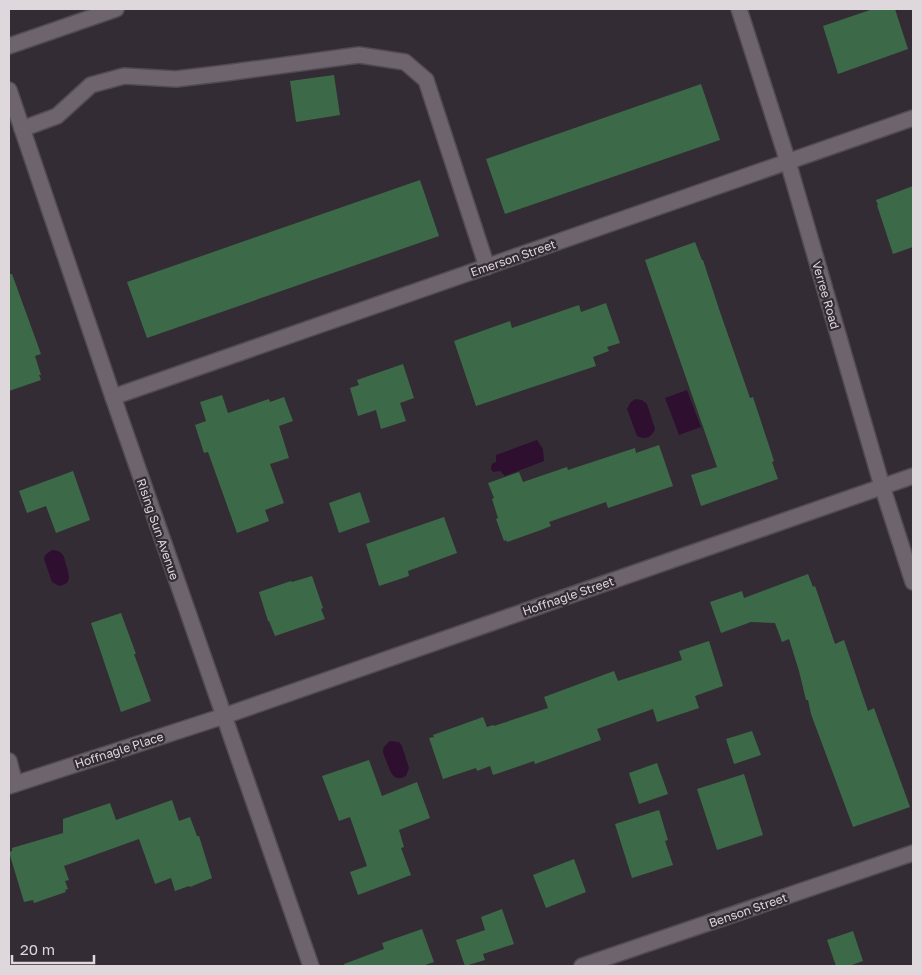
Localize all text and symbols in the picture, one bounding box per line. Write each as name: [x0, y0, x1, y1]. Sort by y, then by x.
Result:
street label: Emerson Street: [468, 236, 558, 280]
street label: Verree Road: [809, 259, 843, 331]
street label: Rising Sun Avenue: [134, 476, 182, 582]
street label: Hoffnagle Street: [520, 573, 616, 619]
street label: Hoffnagle Place: [73, 729, 165, 771]
street label: Benson Street: [707, 890, 789, 930]
scale bar: [12, 932, 95, 964]
text: 20 m: [20, 940, 55, 958]

